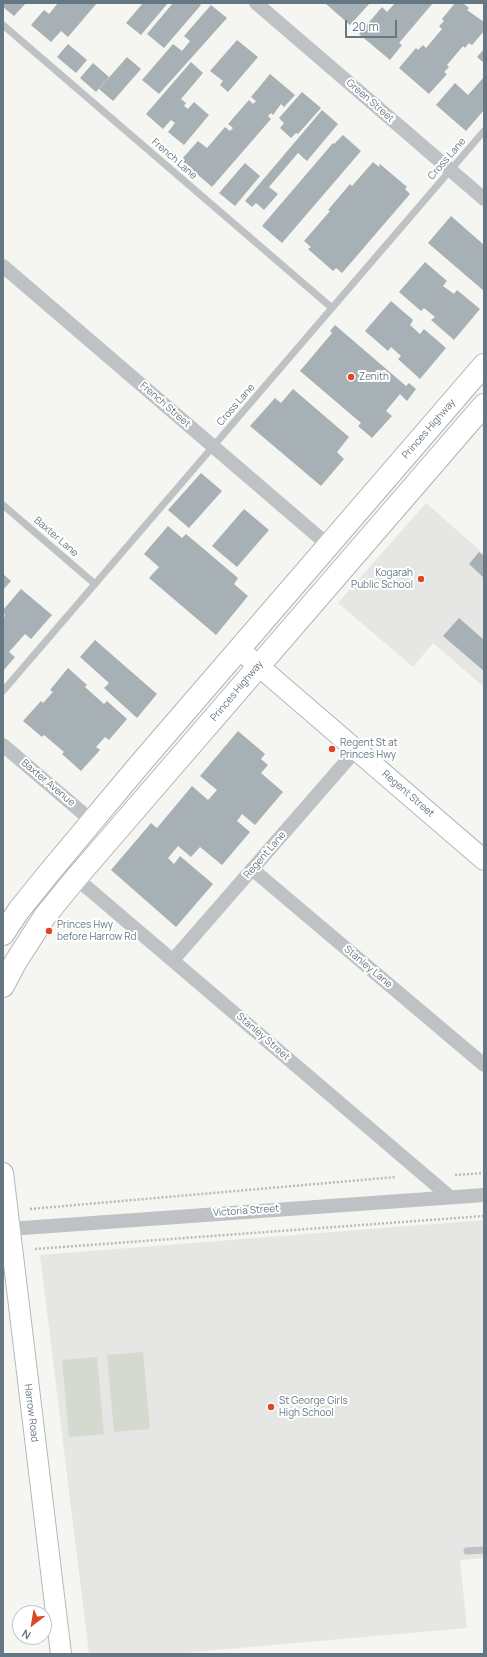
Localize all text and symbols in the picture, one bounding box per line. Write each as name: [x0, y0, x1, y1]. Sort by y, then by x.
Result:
scale bar: [347, 12, 399, 38]
text: 20 m: [352, 18, 379, 35]
street label: Green Street: [344, 77, 396, 125]
street label: French Lane: [149, 136, 199, 182]
street label: Cross Lane: [426, 136, 468, 182]
place label: Zenith: [359, 371, 389, 383]
marker: Zenith: [346, 372, 356, 382]
street label: French Street: [137, 380, 193, 430]
street label: Cross Lane: [215, 382, 257, 428]
street label: Princes Highway: [400, 397, 458, 461]
street label: Baxter Lane: [31, 515, 81, 559]
place label: Kogarah Public School: [351, 567, 413, 590]
marker: Kogarah Public School: [416, 574, 426, 584]
street label: Princes Highway: [208, 658, 266, 724]
place label: Regent St at Princes Hwy: [340, 737, 397, 760]
marker: Regent St at Princes Hwy: [327, 744, 337, 754]
street label: Baxter Avenue: [19, 757, 77, 809]
street label: Regent Street: [380, 768, 436, 820]
street label: Regent Lane: [241, 829, 289, 881]
place label: Princes Hwy before Harrow Rd: [57, 919, 137, 942]
marker: Princes Hwy before Harrow Rd: [44, 926, 54, 936]
street label: Stanley Lane: [341, 943, 395, 991]
street label: Stanley Street: [234, 1011, 292, 1063]
street label: Victoria Street: [213, 1203, 279, 1219]
street label: Harrow Road: [21, 1383, 41, 1443]
place label: St George Girls High School: [279, 1395, 348, 1418]
marker: St George Girls High School: [266, 1402, 276, 1412]
north arrow: [12, 1605, 52, 1645]
text: N: [19, 1626, 33, 1643]

